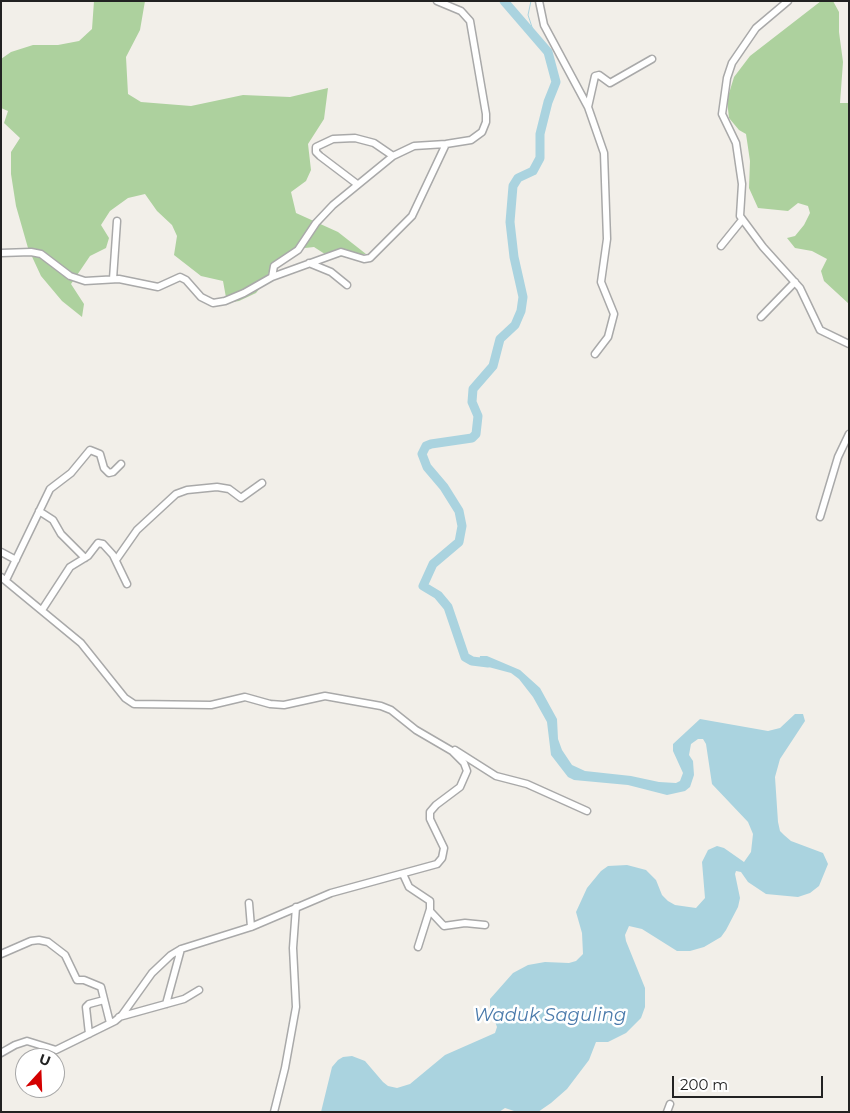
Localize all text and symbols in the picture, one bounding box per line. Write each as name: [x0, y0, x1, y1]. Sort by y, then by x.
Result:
water label: Waduk Saguling: [474, 1005, 626, 1027]
north arrow: [15, 1048, 65, 1098]
text: U: [37, 1049, 53, 1070]
scale bar: [675, 1066, 826, 1098]
text: 200 m: [680, 1075, 728, 1094]

